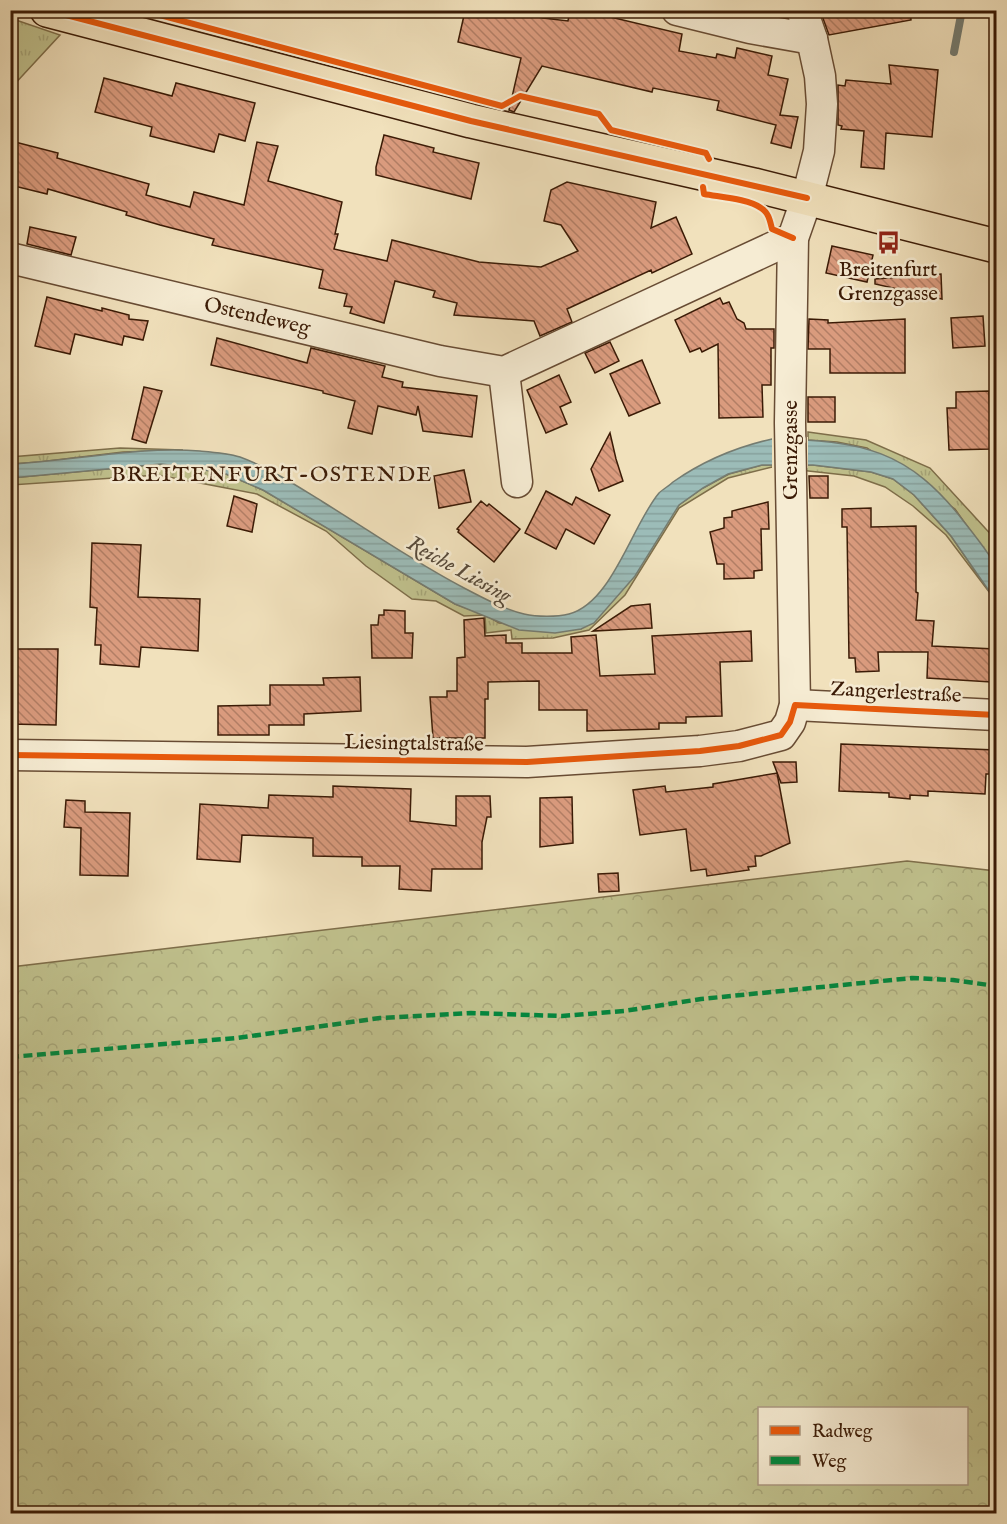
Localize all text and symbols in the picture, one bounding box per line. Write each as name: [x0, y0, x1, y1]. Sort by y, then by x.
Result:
bus stop icon: Breitenfurt Grenzgasse: [875, 229, 901, 255]
place label: Breitenfurt Grenzgasse: [838, 257, 938, 308]
street label: Ostendeweg: [201, 292, 313, 342]
street label: Grenzgasse: [778, 400, 805, 500]
district label: BREITENFURT-OSTENDE: [111, 461, 433, 489]
water label: Reiche Liesing: [402, 530, 518, 611]
street label: Zangerlestraße: [830, 676, 962, 710]
street label: Liesingtalstraße: [344, 729, 484, 759]
legend: [758, 1407, 968, 1485]
text: Radweg: [812, 1421, 873, 1444]
text: Weg: [812, 1451, 847, 1474]

